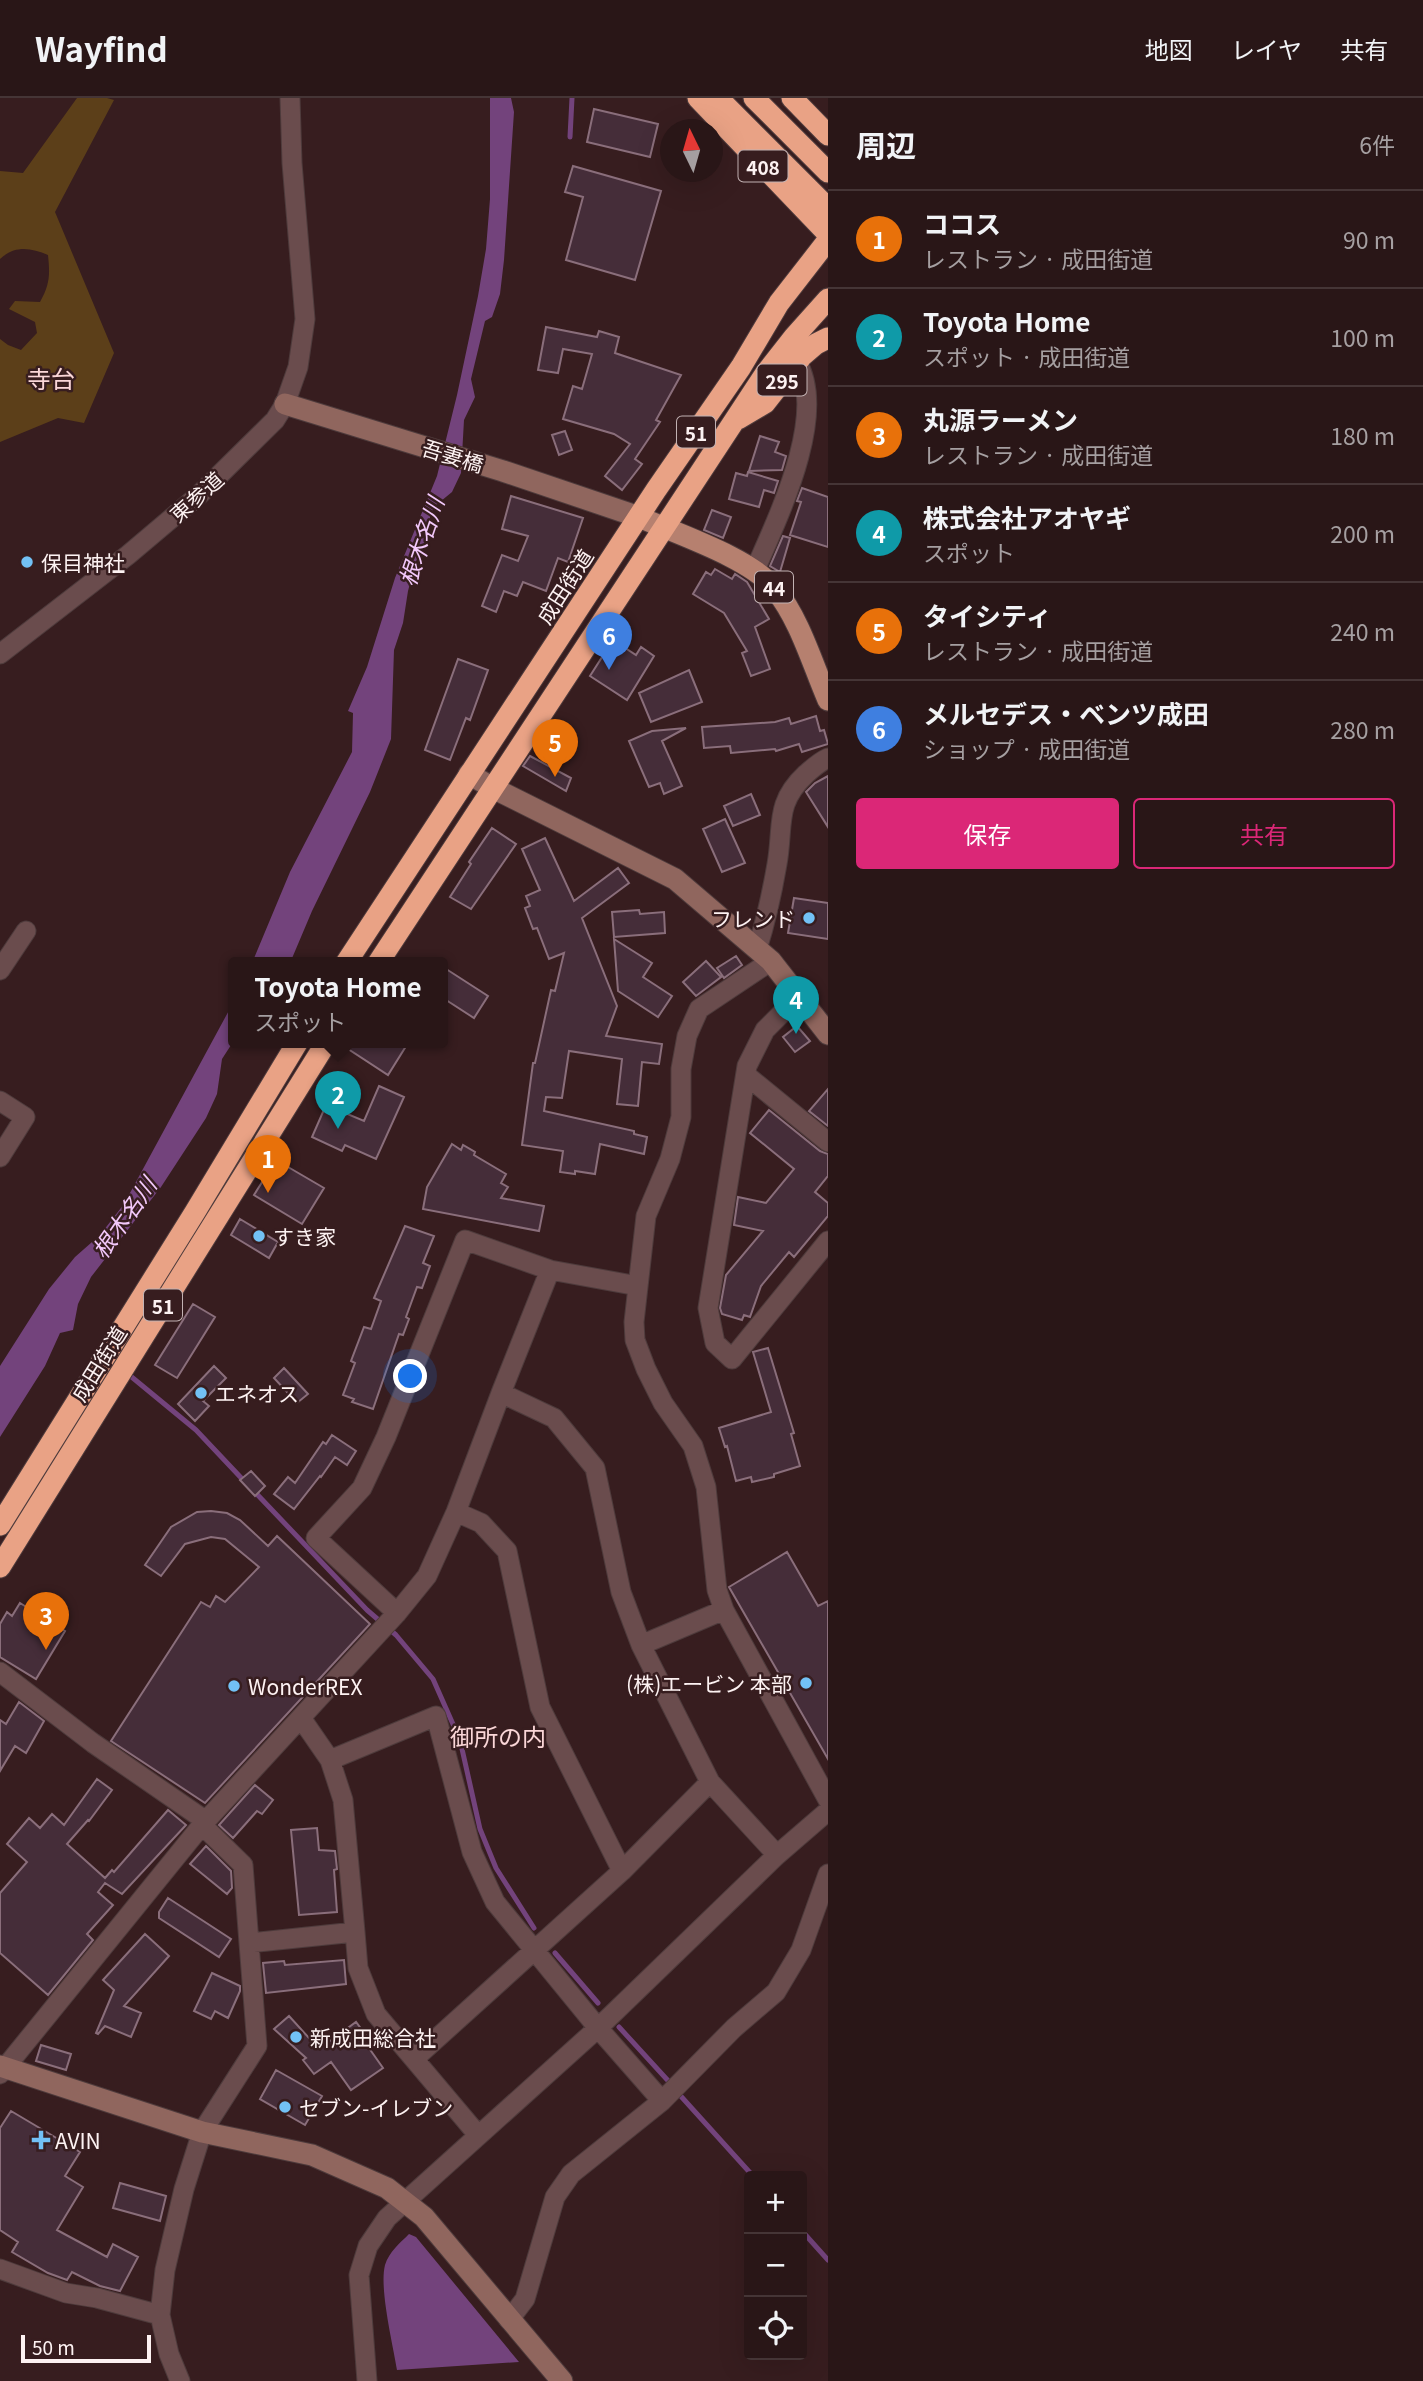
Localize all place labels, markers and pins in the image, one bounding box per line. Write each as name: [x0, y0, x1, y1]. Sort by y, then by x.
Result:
place label: 保目神社: [41, 547, 125, 577]
marker: 保目神社: [19, 554, 35, 570]
pin: 6: [586, 612, 632, 670]
pin: 5: [532, 719, 578, 777]
place label: フレンド: [711, 903, 795, 933]
marker: フレンド: [801, 910, 817, 926]
pin: 4: [773, 976, 819, 1034]
pin: 2: [315, 1071, 361, 1129]
pin: 1: [245, 1135, 291, 1193]
place label: すき家: [273, 1221, 336, 1251]
marker: すき家: [251, 1228, 267, 1244]
place label: エネオス: [215, 1378, 299, 1408]
marker: エネオス: [193, 1385, 209, 1401]
pin: 3: [23, 1592, 69, 1650]
place label: (株)エービン 本部: [626, 1668, 792, 1698]
place label: WonderREX: [248, 1671, 363, 1701]
marker: (株)エービン 本部: [798, 1675, 814, 1691]
marker: WonderREX: [226, 1678, 242, 1694]
place label: 新成田総合社: [310, 2022, 436, 2052]
marker: 新成田総合社: [288, 2029, 304, 2045]
place label: セブン-イレブン: [299, 2092, 453, 2122]
marker: セブン-イレブン: [277, 2099, 293, 2115]
place label: AVIN: [55, 2125, 101, 2155]
marker: AVIN: [33, 2132, 49, 2148]

